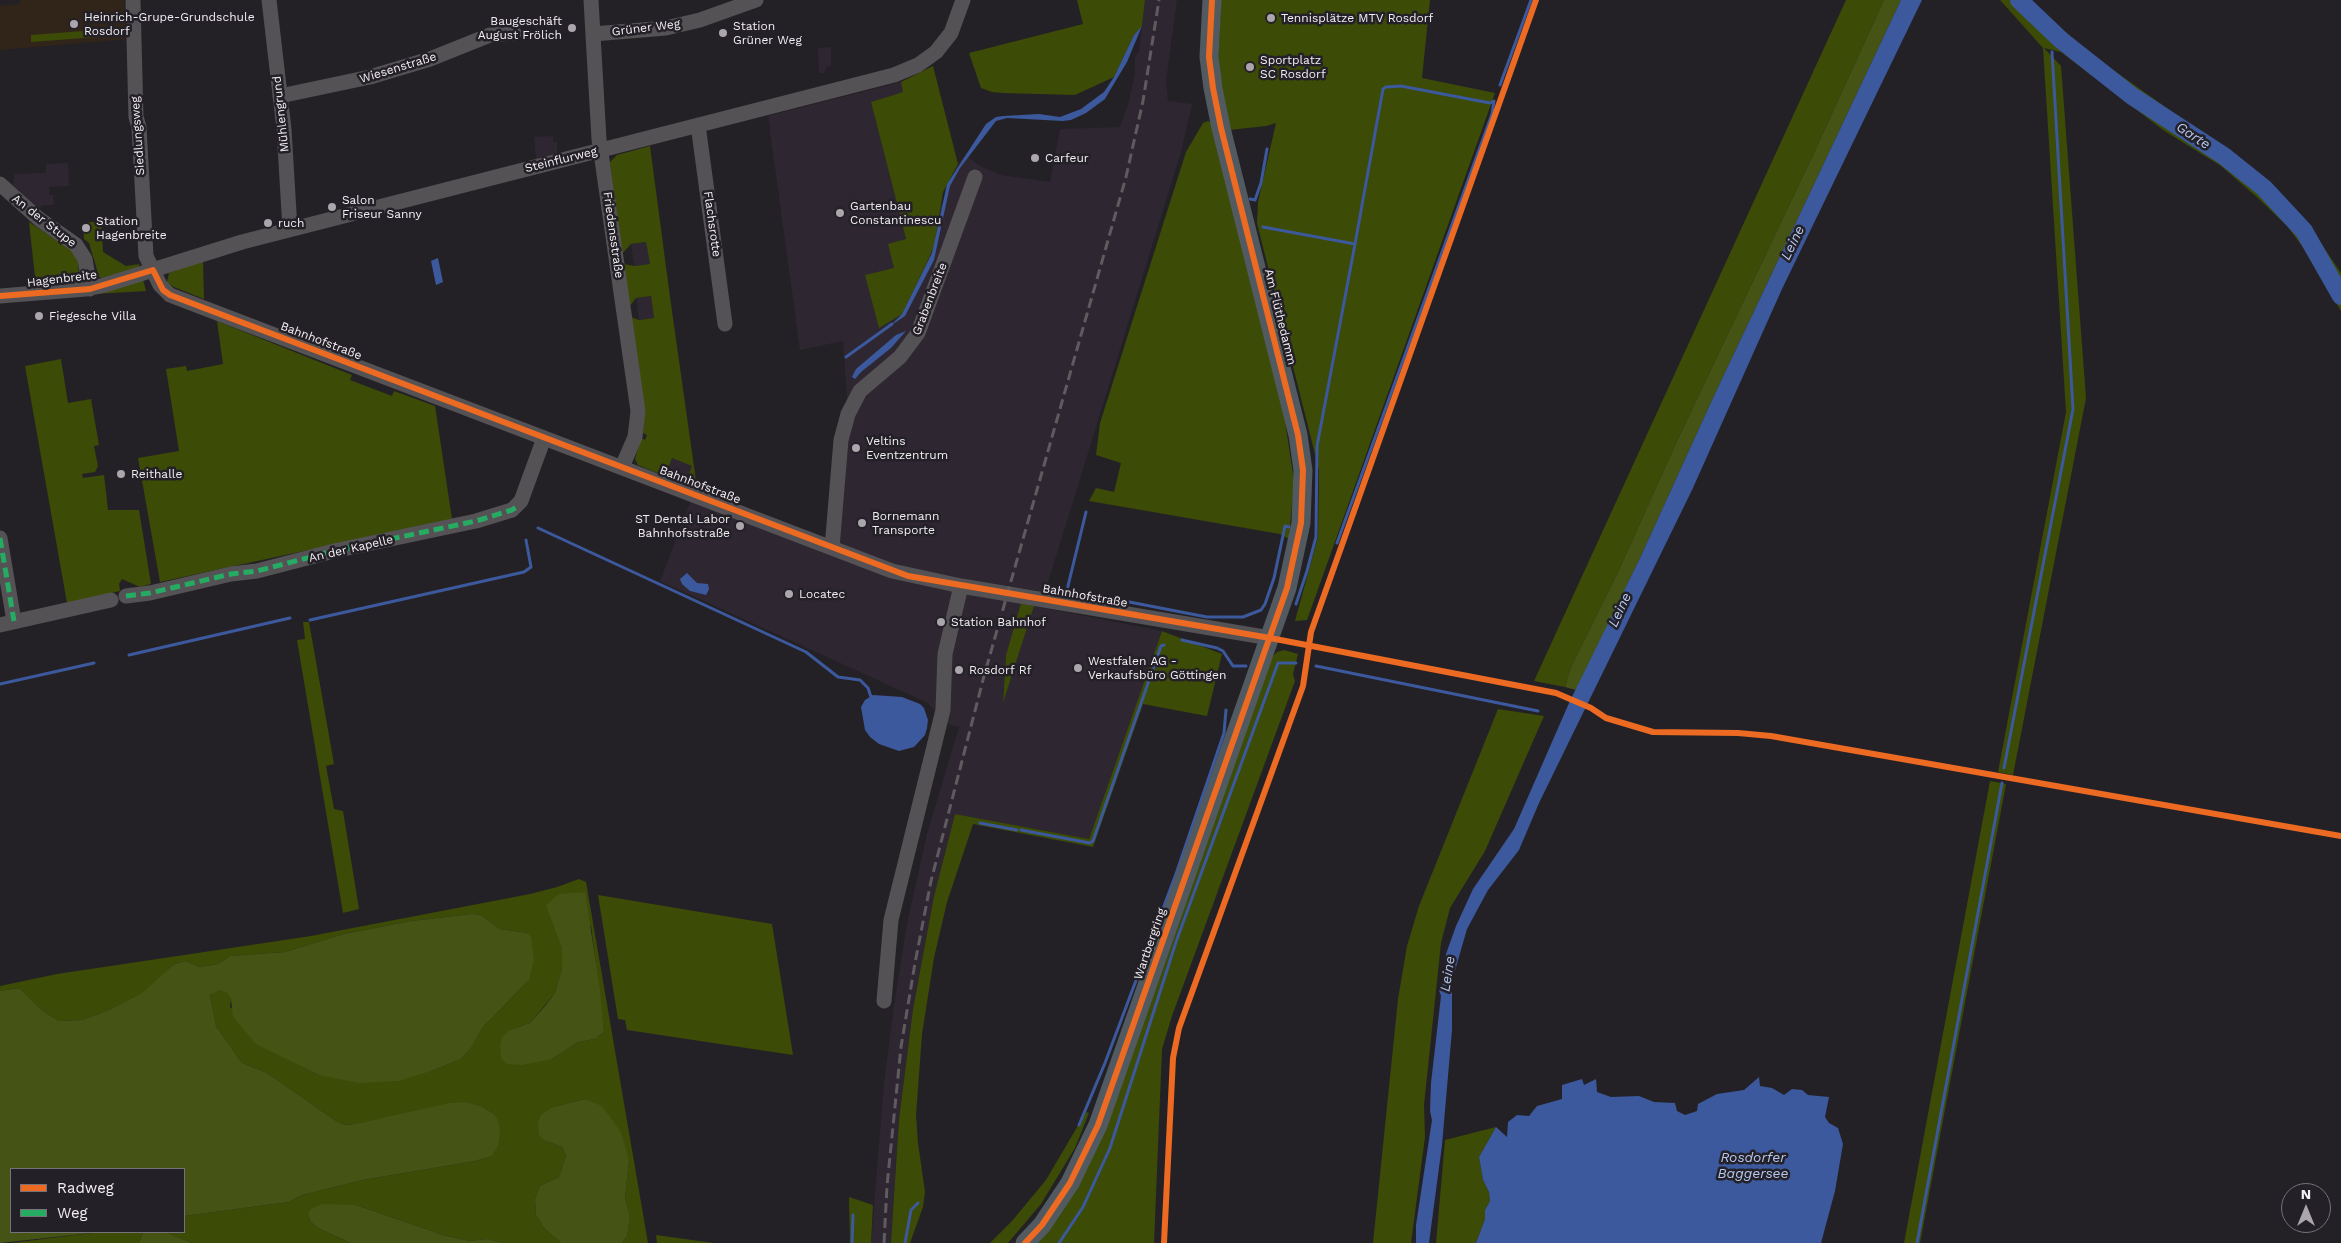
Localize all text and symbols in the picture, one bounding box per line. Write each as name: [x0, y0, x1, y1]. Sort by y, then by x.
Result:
place label: Heinrich-Grupe-Grundschule Rosdorf: [84, 10, 255, 38]
place label: Tennisplätze MTV Rosdorf: [1281, 11, 1433, 25]
marker: Tennisplätze MTV Rosdorf: [1265, 12, 1277, 24]
place label: Baugeschäft August Frölich: [478, 14, 562, 42]
street label: Grüner Weg: [611, 17, 681, 39]
marker: Heinrich-Grupe-Grundschule Rosdorf: [68, 18, 80, 30]
place label: Station Grüner Weg: [733, 19, 802, 47]
marker: Baugeschäft August Frölich: [566, 22, 578, 34]
marker: Station Grüner Weg: [717, 27, 729, 39]
street label: Wiesenstraße: [358, 49, 438, 87]
place label: Sportplatz SC Rosdorf: [1260, 53, 1326, 81]
marker: Sportplatz SC Rosdorf: [1244, 61, 1256, 73]
street label: Mühlengrund: [270, 75, 292, 153]
street label: Siedlungsweg: [128, 96, 148, 176]
water label: Garte: [2173, 119, 2213, 153]
street label: Steinflurweg: [523, 144, 599, 176]
place label: Carfeur: [1045, 151, 1089, 165]
marker: Carfeur: [1029, 152, 1041, 164]
street label: Flachsrotte: [700, 190, 724, 258]
street label: An der Stupe: [9, 191, 79, 251]
street label: Friedensstraße: [600, 191, 626, 279]
place label: Salon Friseur Sanny: [342, 193, 422, 221]
place label: Gartenbau Constantinescu: [850, 199, 941, 227]
marker: Salon Friseur Sanny: [326, 201, 338, 213]
marker: Gartenbau Constantinescu: [834, 207, 846, 219]
place label: Station Hagenbreite: [96, 214, 167, 242]
place label: ruch: [278, 216, 304, 230]
marker: ruch: [262, 217, 274, 229]
marker: Station Hagenbreite: [80, 222, 92, 234]
water label: Leine: [1778, 223, 1808, 263]
street label: Grabenbreite: [910, 261, 950, 337]
street label: Hagenbreite: [26, 268, 98, 290]
street label: Am Flüthedamm: [1261, 268, 1299, 366]
place label: Fiegesche Villa: [49, 309, 136, 323]
marker: Fiegesche Villa: [33, 310, 45, 322]
street label: Bahnhofstraße: [278, 319, 364, 363]
place label: Veltins Eventzentrum: [866, 434, 948, 462]
marker: Veltins Eventzentrum: [850, 442, 862, 454]
street label: Bahnhofstraße: [657, 463, 743, 507]
place label: Reithalle: [131, 467, 182, 481]
marker: Reithalle: [115, 468, 127, 480]
place label: Bornemann Transporte: [872, 509, 939, 537]
place label: ST Dental Labor Bahnhofsstraße: [635, 512, 730, 540]
marker: Bornemann Transporte: [856, 517, 868, 529]
marker: ST Dental Labor Bahnhofsstraße: [734, 520, 746, 532]
street label: An der Kapelle: [307, 532, 395, 566]
street label: Bahnhofstraße: [1041, 581, 1129, 611]
place label: Locatec: [799, 587, 845, 601]
marker: Locatec: [783, 588, 795, 600]
water label: Leine: [1605, 590, 1635, 630]
place label: Station Bahnhof: [951, 615, 1046, 629]
marker: Station Bahnhof: [935, 616, 947, 628]
place label: Westfalen AG - Verkaufsbüro Göttingen: [1088, 654, 1226, 682]
marker: Westfalen AG - Verkaufsbüro Göttingen: [1072, 662, 1084, 674]
place label: Rosdorf Rf: [969, 663, 1031, 677]
marker: Rosdorf Rf: [953, 664, 965, 676]
street label: Wartbergring: [1131, 906, 1169, 982]
water label: Leine: [1437, 955, 1459, 993]
water label: Rosdorfer Baggersee: [1718, 1150, 1788, 1182]
legend: [10, 1168, 185, 1233]
text: Radweg: [57, 1179, 114, 1197]
north arrow: [2281, 1183, 2331, 1233]
text: N: [2301, 1186, 2311, 1202]
text: Weg: [57, 1204, 88, 1222]

